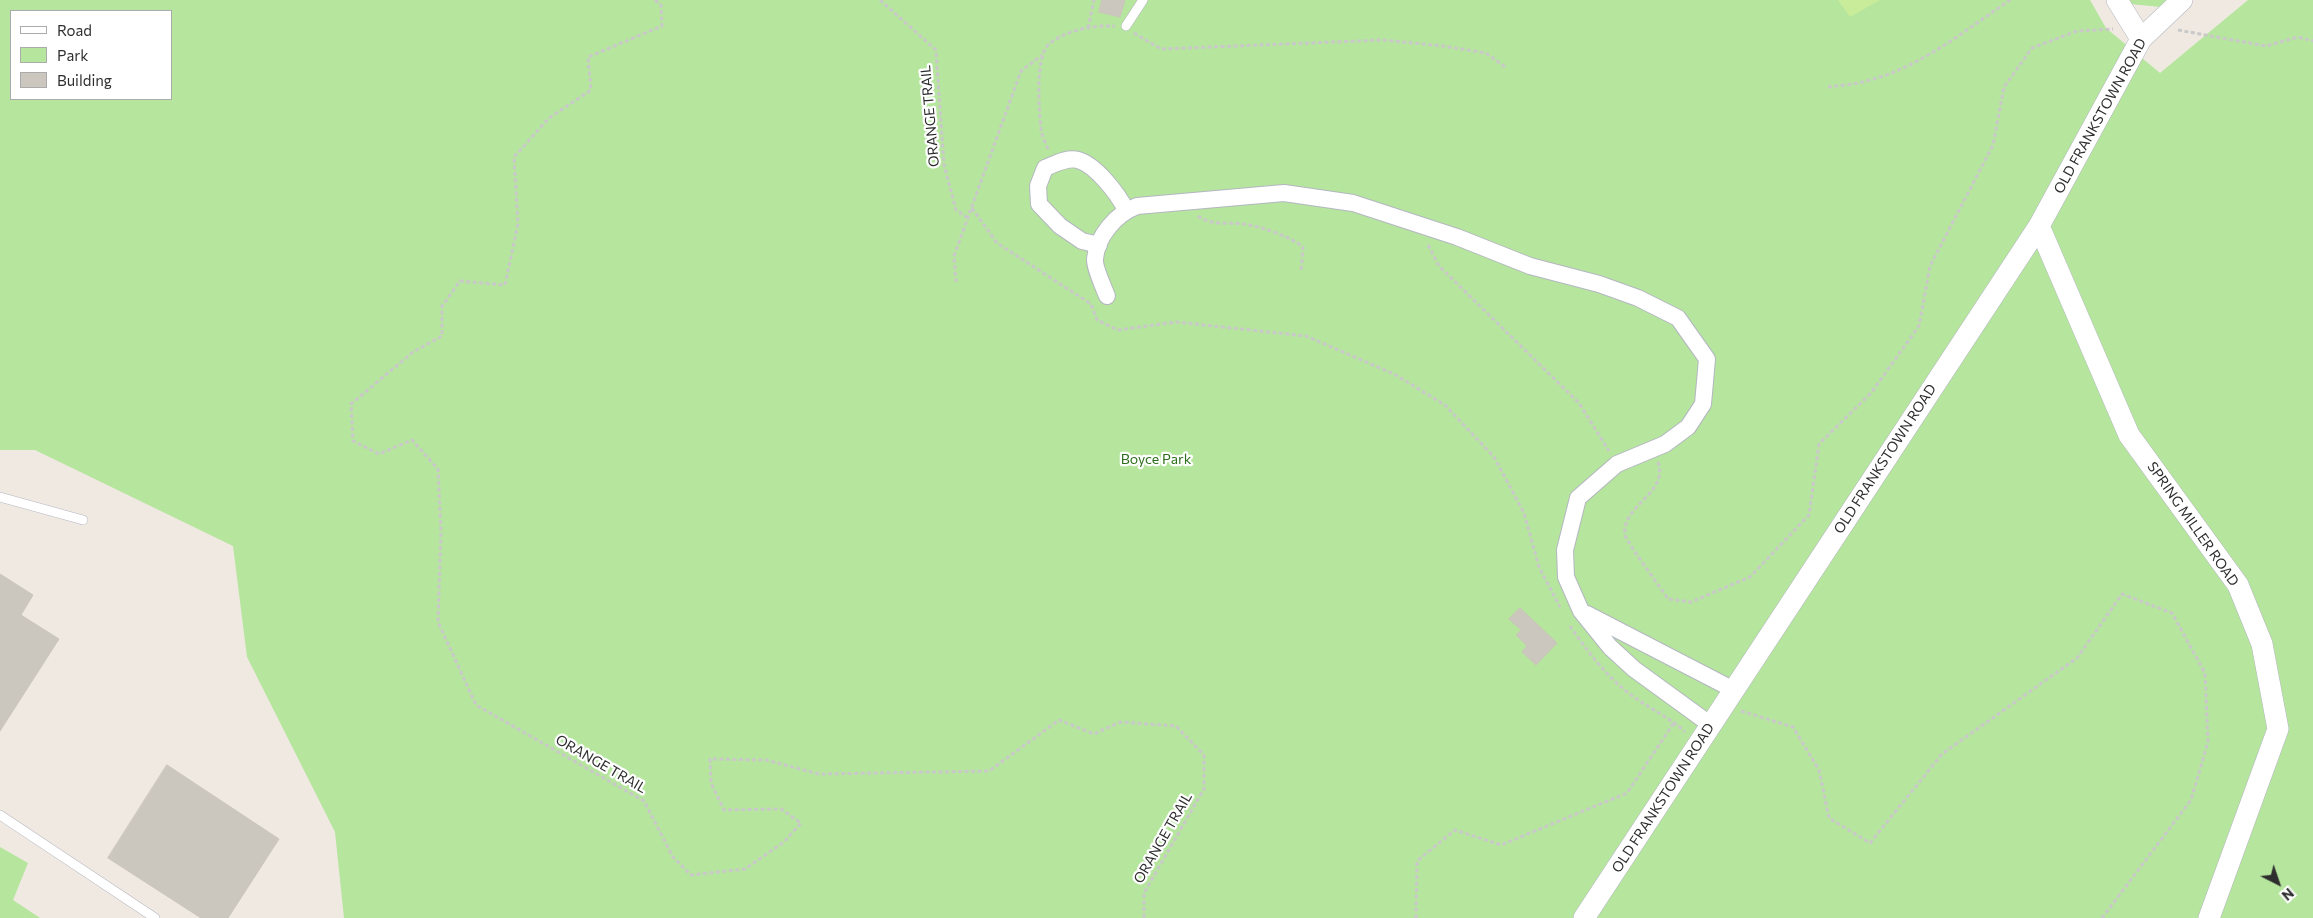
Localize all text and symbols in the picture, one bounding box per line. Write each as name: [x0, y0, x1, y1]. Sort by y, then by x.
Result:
legend: [10, 10, 172, 100]
text: Road: [57, 21, 92, 39]
street label: OLD FRANKSTOWN ROAD: [2050, 35, 2150, 197]
text: Park: [57, 46, 88, 64]
street label: ORANGE TRAIL: [917, 64, 943, 168]
text: Building: [57, 71, 112, 89]
street label: OLD FRANKSTOWN ROAD: [1830, 381, 1940, 537]
park label: Boyce Park: [1121, 451, 1191, 467]
street label: SPRING MILLER ROAD: [2144, 459, 2242, 589]
street label: OLD FRANKSTOWN ROAD: [1608, 720, 1718, 876]
street label: ORANGE TRAIL: [553, 731, 649, 797]
street label: ORANGE TRAIL: [1130, 790, 1196, 886]
north arrow: [2253, 858, 2303, 908]
text: N: [2279, 885, 2298, 905]

